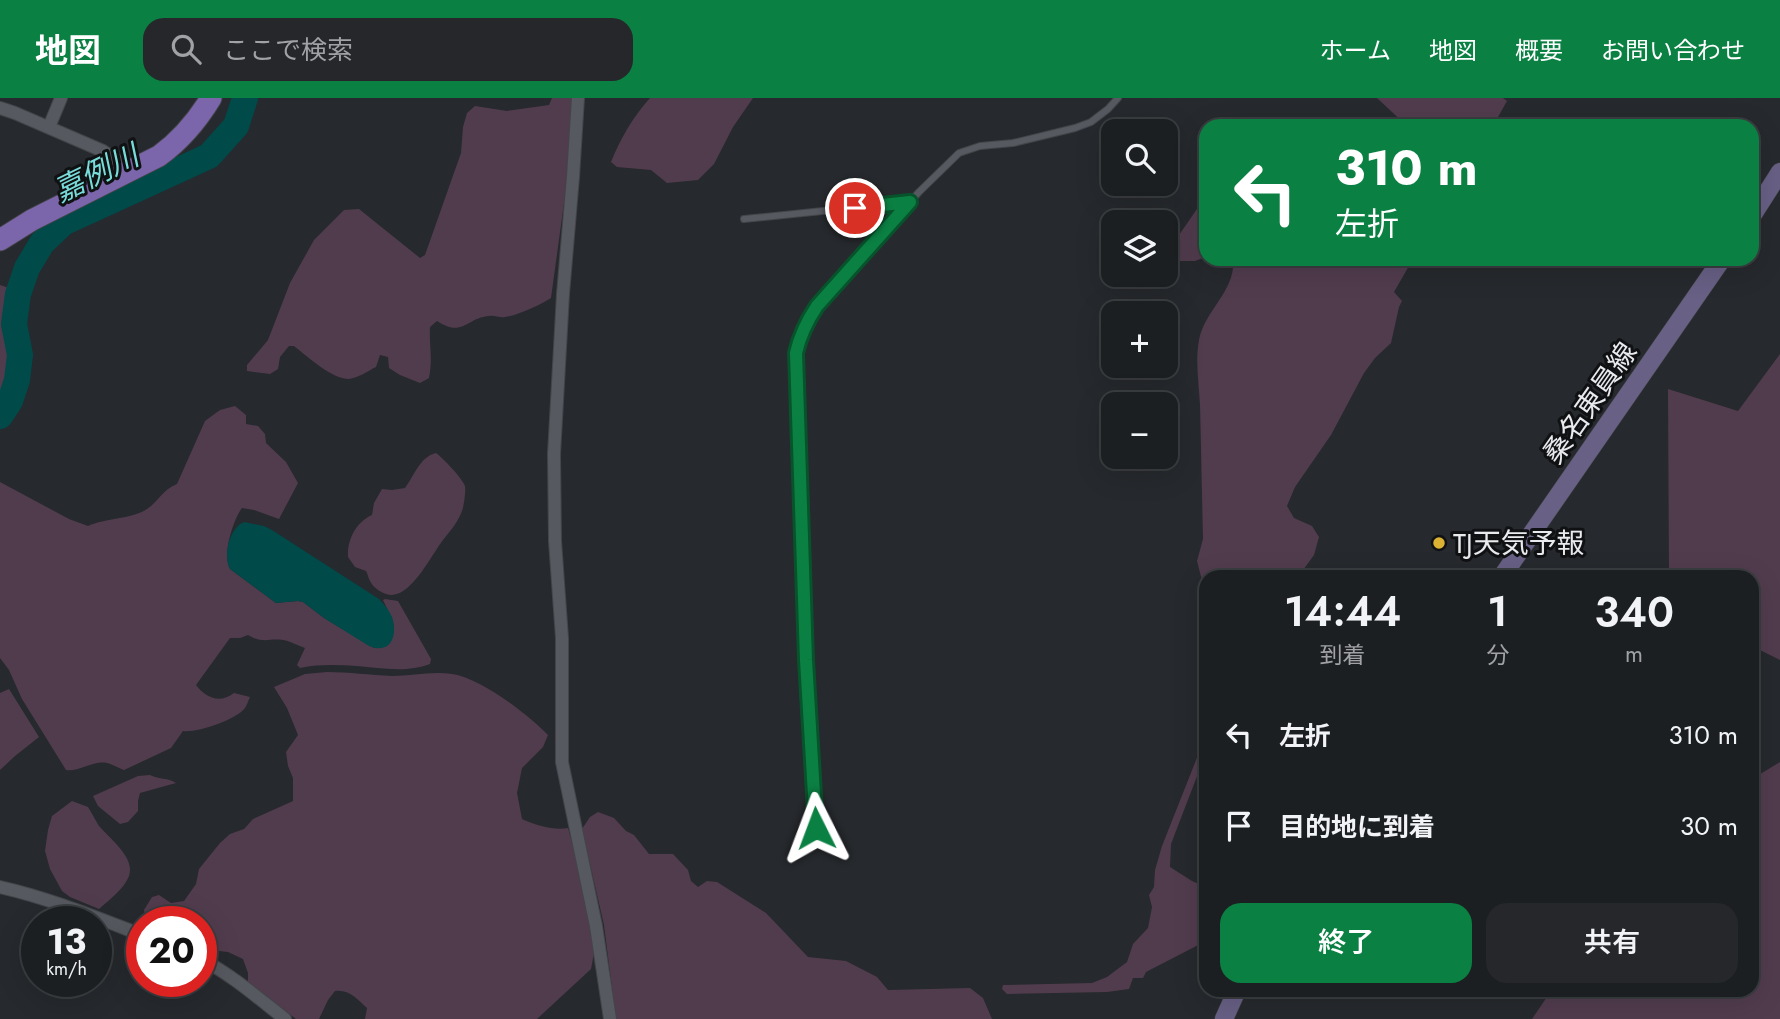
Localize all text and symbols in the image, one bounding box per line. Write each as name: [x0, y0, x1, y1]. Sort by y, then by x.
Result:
search box: [143, 18, 633, 81]
text: 地図: [35, 27, 101, 74]
icon: search: [167, 30, 205, 68]
text: ここで検索: [223, 31, 353, 69]
text: ホーム: [1320, 33, 1391, 68]
text: 地図: [1429, 33, 1477, 68]
text: 概要: [1515, 33, 1563, 68]
text: お問い合わせ: [1601, 33, 1745, 68]
map controls: [1101, 119, 1178, 469]
button: search: [1101, 119, 1178, 196]
water label: 嘉例川: [46, 133, 149, 212]
text: 310 m: [1335, 133, 1478, 203]
icon: left: [1220, 147, 1311, 238]
pin: [825, 178, 885, 238]
icon: arrive: [836, 189, 874, 227]
text: 左折: [1335, 201, 1399, 247]
button: layers: [1101, 210, 1178, 287]
button: +: [1101, 301, 1178, 378]
street label: 桑名東員線: [1533, 334, 1647, 472]
button: −: [1101, 392, 1178, 469]
place label: TJ天気予報: [1453, 523, 1585, 564]
marker: TJ天気予報: [1431, 535, 1447, 551]
text: 14:44: [1284, 581, 1401, 642]
text: 1: [1487, 581, 1508, 642]
text: 340: [1594, 582, 1674, 643]
text: m: [1625, 637, 1643, 671]
text: 到着: [1320, 638, 1366, 672]
text: 分: [1486, 638, 1509, 672]
icon: left: [1220, 716, 1258, 754]
text: 310 m: [1668, 716, 1738, 754]
text: 左折: [1279, 717, 1331, 755]
position arrow: [779, 791, 853, 865]
icon: arrive: [1220, 807, 1258, 845]
text: 30 m: [1680, 807, 1738, 845]
text: 目的地に到着: [1279, 808, 1435, 846]
button: 終了: [1220, 903, 1472, 983]
button: 共有: [1486, 903, 1738, 983]
speed limit sign: 20: [126, 906, 217, 997]
text: 13: [47, 917, 86, 967]
text: km/h: [46, 956, 87, 982]

